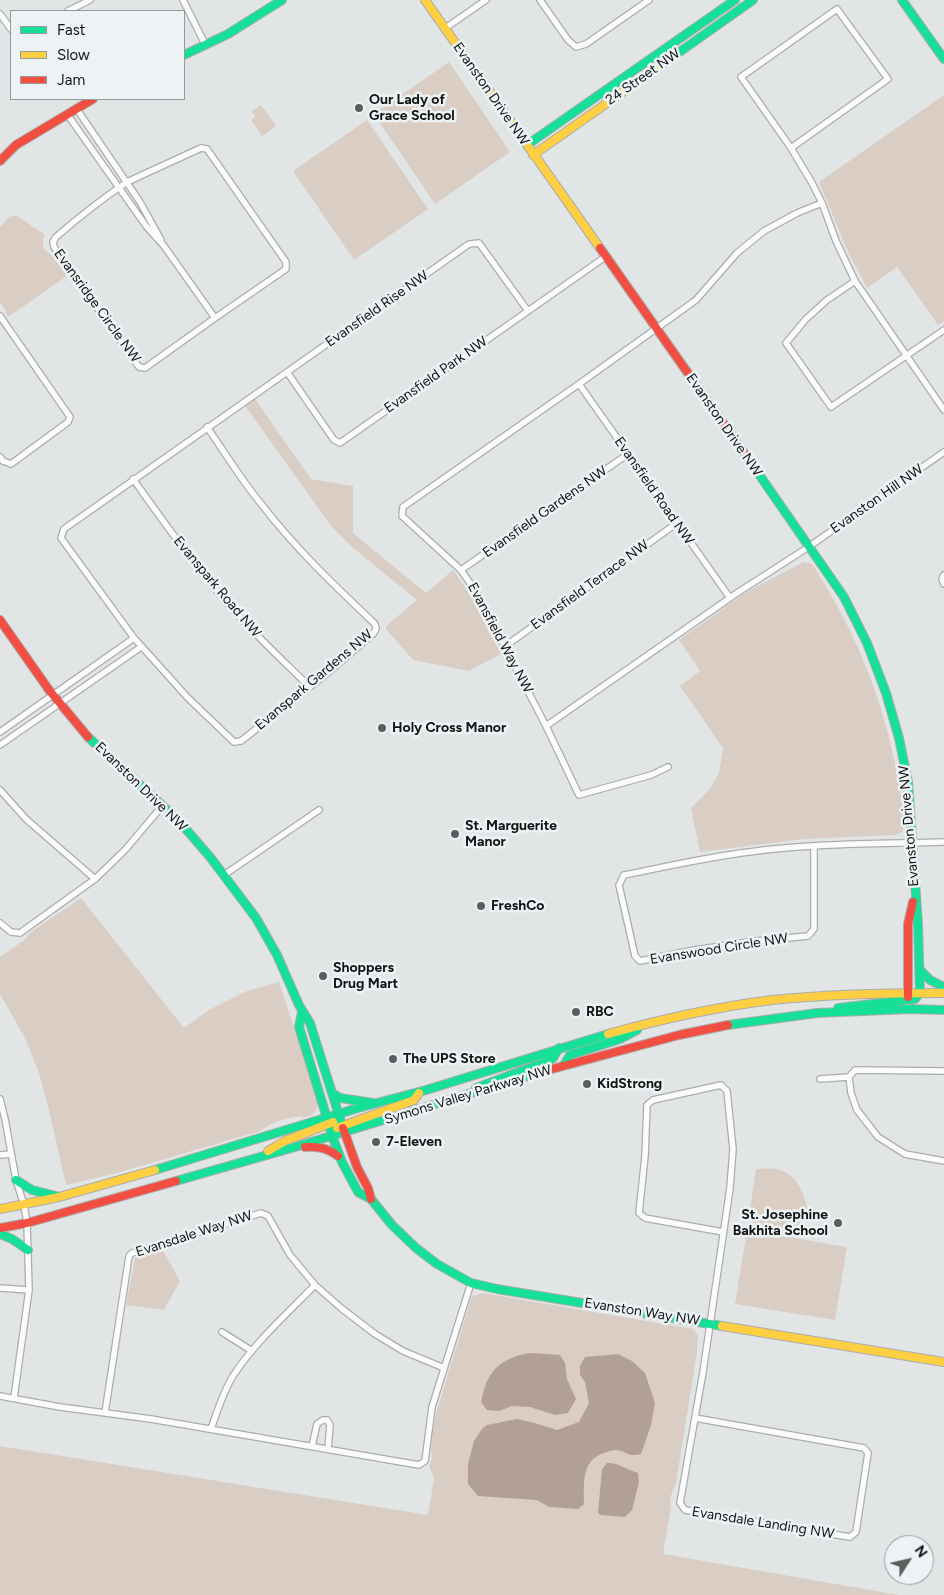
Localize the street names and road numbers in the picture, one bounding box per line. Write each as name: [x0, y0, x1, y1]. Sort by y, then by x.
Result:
street label: Evanston Drive NW: [449, 39, 533, 149]
street label: 24 Street NW: [603, 45, 683, 109]
street label: Evansridge Circle NW: [50, 246, 144, 366]
street label: Evansfield Rise NW: [322, 267, 432, 351]
street label: Evansfield Park NW: [381, 333, 491, 417]
street label: Evanston Drive NW: [682, 370, 766, 480]
street label: Evansfield Road NW: [611, 434, 697, 548]
street label: Evanston Hill NW: [827, 461, 927, 537]
street label: Evansfield Gardens NW: [480, 463, 610, 561]
street label: Evanspark Road NW: [170, 533, 264, 641]
street label: Evansfield Terrace NW: [528, 537, 652, 633]
street label: Evansfield Way NW: [464, 580, 536, 696]
street label: Evanspark Gardens NW: [252, 626, 376, 734]
street label: Evanston Drive NW: [91, 739, 191, 835]
street label: Evanston Drive NW: [895, 765, 923, 887]
street label: Evanswood Circle NW: [649, 930, 789, 968]
street label: Symons Valley Parkway NW: [382, 1062, 554, 1128]
street label: Evansdale Way NW: [134, 1207, 254, 1261]
street label: Evanston Way NW: [583, 1295, 701, 1329]
street label: Evansdale Landing NW: [691, 1503, 835, 1543]

